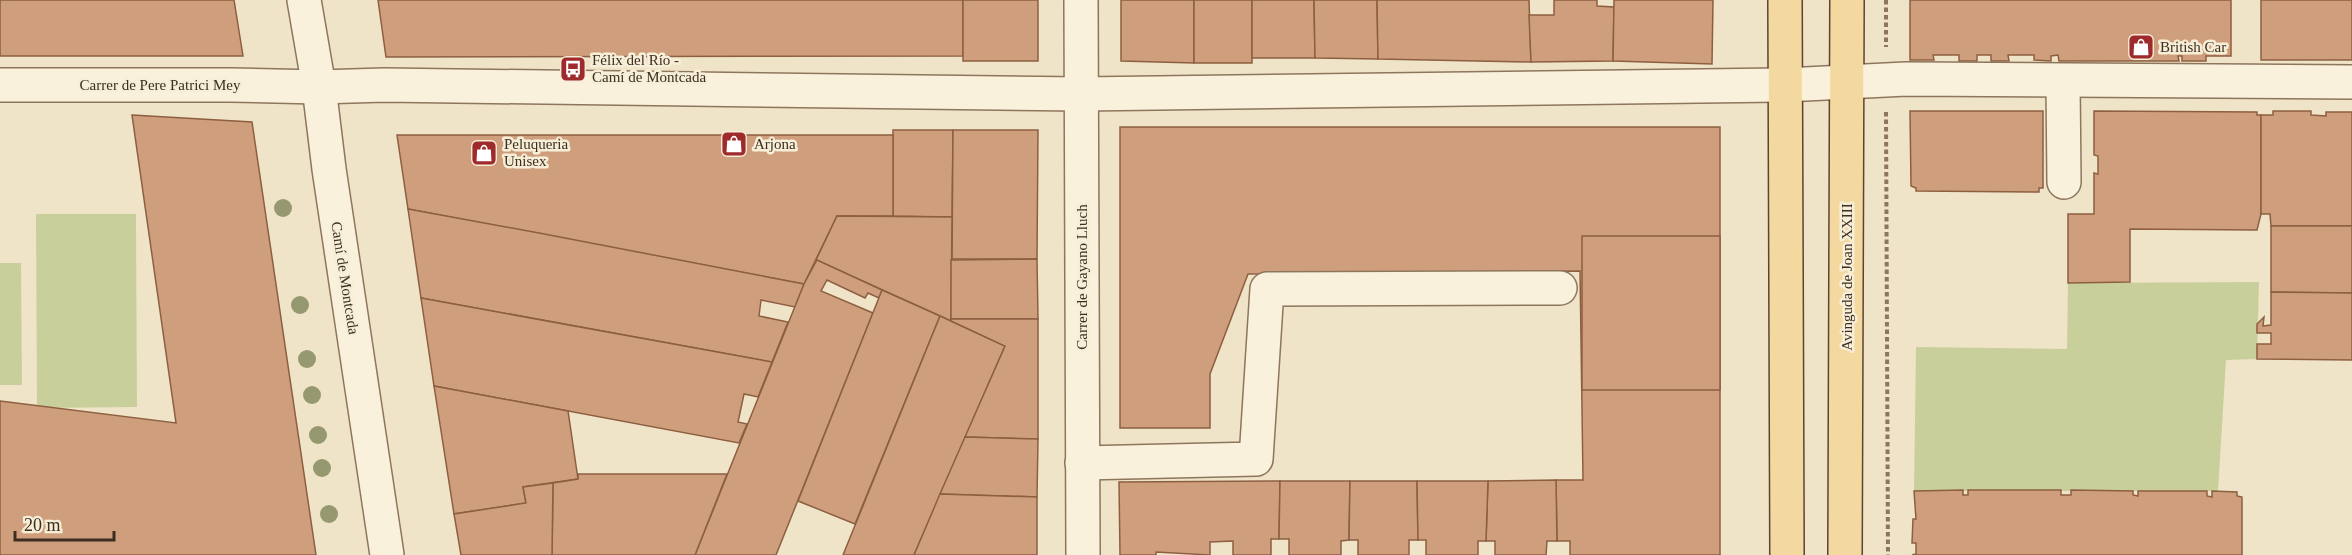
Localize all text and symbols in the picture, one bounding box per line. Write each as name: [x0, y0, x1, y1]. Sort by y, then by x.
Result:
shop icon: British Car: [2126, 32, 2156, 62]
place label: British Car: [2160, 39, 2226, 55]
place label: Félix del Río - Camí de Montcada: [592, 52, 706, 85]
bus stop icon: Félix del Río - Camí de Montcada: [558, 54, 588, 84]
street label: Carrer de Pere Patrici Mey: [80, 77, 241, 93]
shop icon: Arjona: [719, 129, 749, 159]
place label: Peluqueria Unisex: [504, 136, 568, 169]
place label: Arjona: [754, 136, 796, 152]
shop icon: Peluqueria Unisex: [469, 138, 499, 168]
street label: Avinguda de Joan XXIII: [1839, 203, 1855, 351]
street label: Carrer de Gayano Lluch: [1074, 204, 1090, 350]
street label: Camí de Montcada: [328, 220, 362, 336]
scale bar: [15, 504, 114, 542]
text: 20 m: [24, 515, 61, 535]

